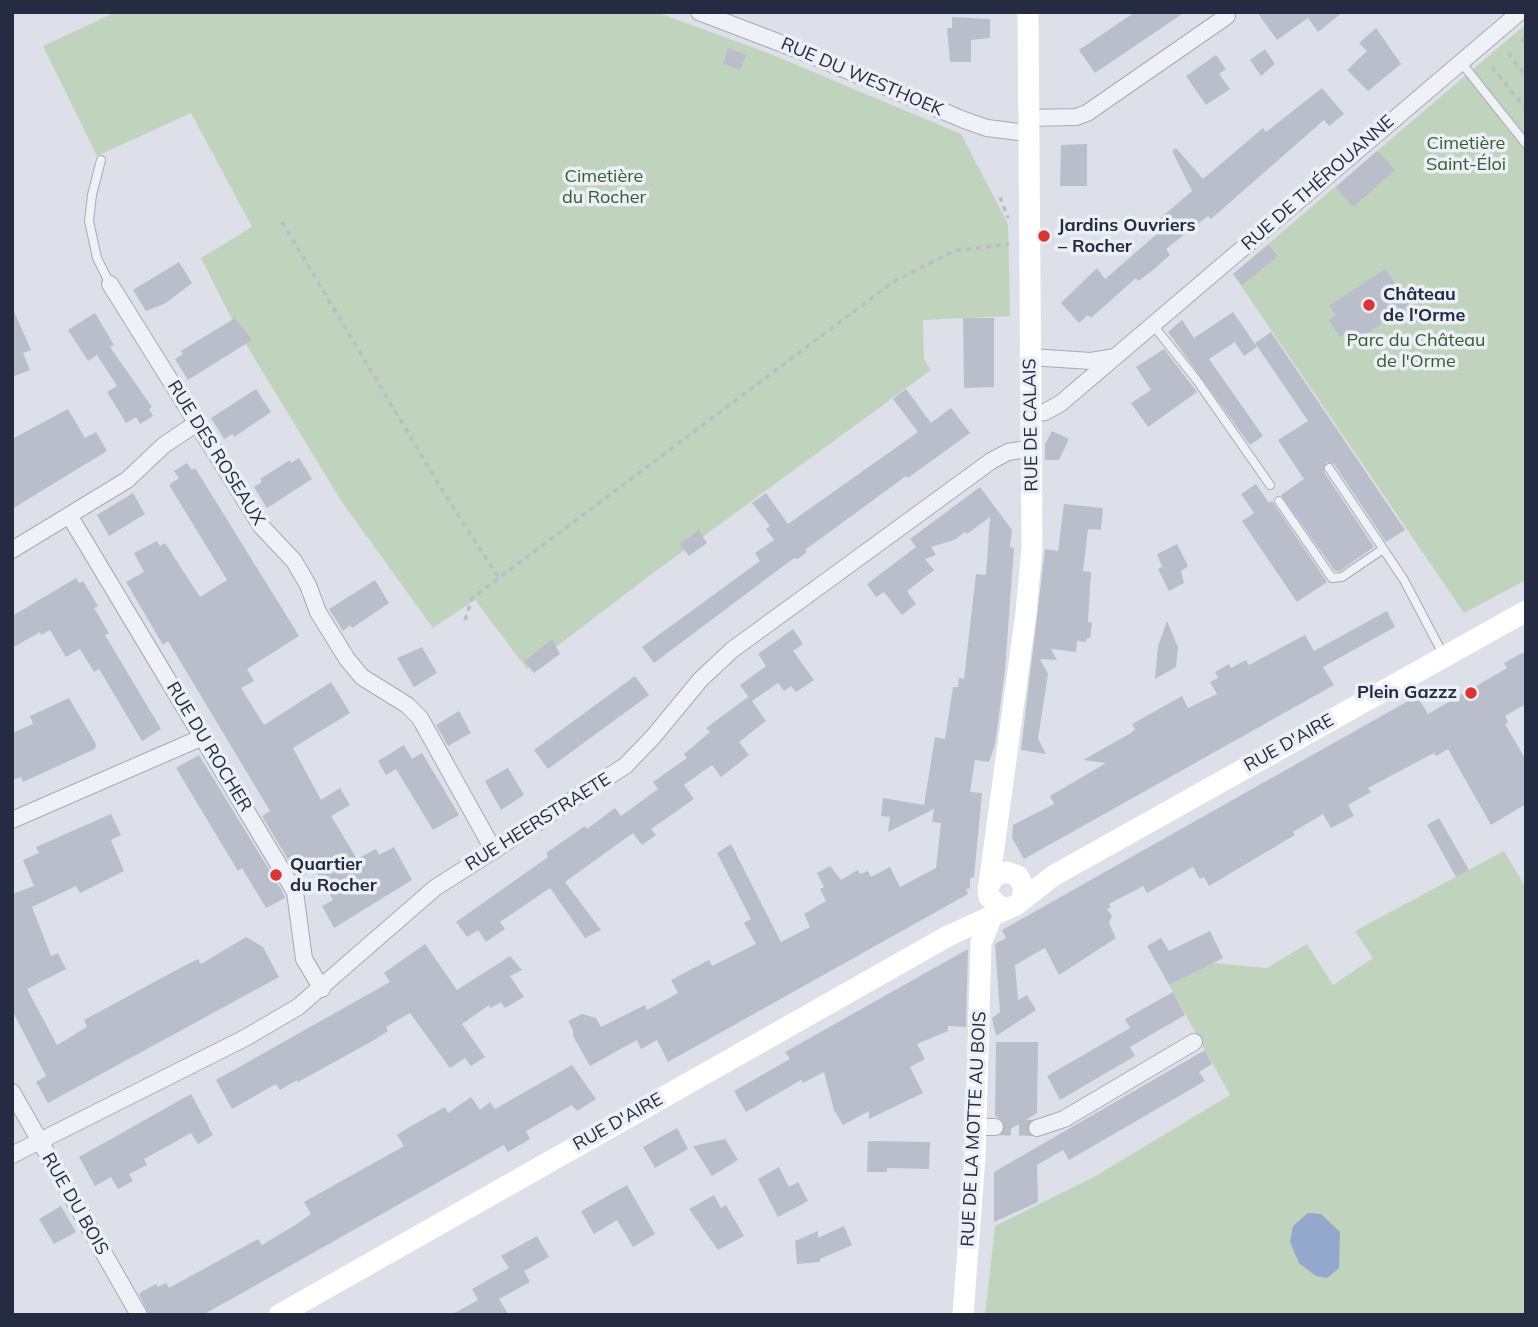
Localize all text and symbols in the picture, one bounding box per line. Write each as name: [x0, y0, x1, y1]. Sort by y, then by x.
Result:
street label: RUE DU WESTHOEK: [778, 33, 946, 121]
street label: RUE DE THÉROUANNE: [1237, 111, 1399, 255]
park label: Cimetière Saint-Éloi: [1426, 133, 1506, 176]
park label: Cimetière du Rocher: [562, 166, 646, 208]
place label: Jardins Ouvriers – Rocher: [1058, 215, 1196, 258]
marker: Jardins Ouvriers – Rocher: [1036, 228, 1052, 244]
place label: Château de l'Orme: [1383, 284, 1465, 326]
marker: Château de l'Orme: [1361, 297, 1377, 313]
park label: Parc du Château de l'Orme: [1347, 330, 1485, 372]
street label: RUE DE CALAIS: [1019, 358, 1043, 492]
street label: RUE DES ROSEAUX: [163, 377, 269, 529]
street label: RUE DU ROCHER: [162, 678, 256, 816]
place label: Plein Gazzz: [1357, 682, 1457, 704]
marker: Plein Gazzz: [1463, 685, 1479, 701]
street label: RUE D'AIRE: [1240, 709, 1338, 777]
street label: RUE HEERSTRAETE: [461, 768, 615, 876]
place label: Quartier du Rocher: [290, 854, 377, 896]
marker: Quartier du Rocher: [268, 867, 284, 883]
street label: RUE DE LA MOTTE AU BOIS: [957, 1011, 991, 1247]
street label: RUE D'AIRE: [569, 1088, 667, 1156]
street label: RUE DU BOIS: [37, 1149, 113, 1259]

